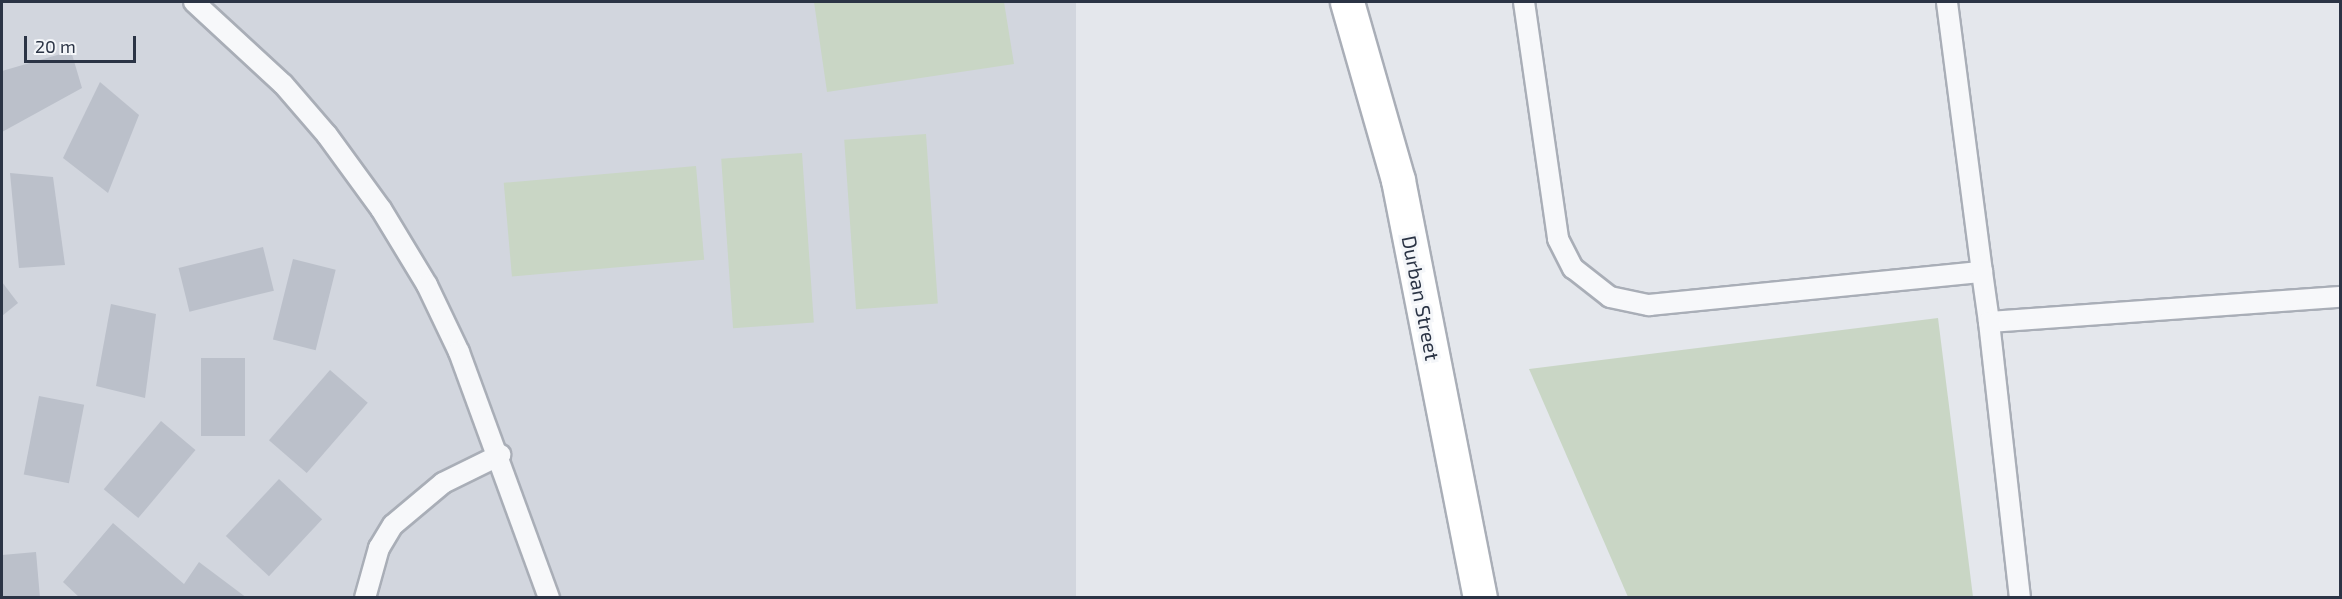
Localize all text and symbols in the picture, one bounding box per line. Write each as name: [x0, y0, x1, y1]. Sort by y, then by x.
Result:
scale bar: [27, 24, 140, 62]
text: 20 m: [35, 35, 76, 57]
street label: Durban Street: [1397, 234, 1445, 362]

